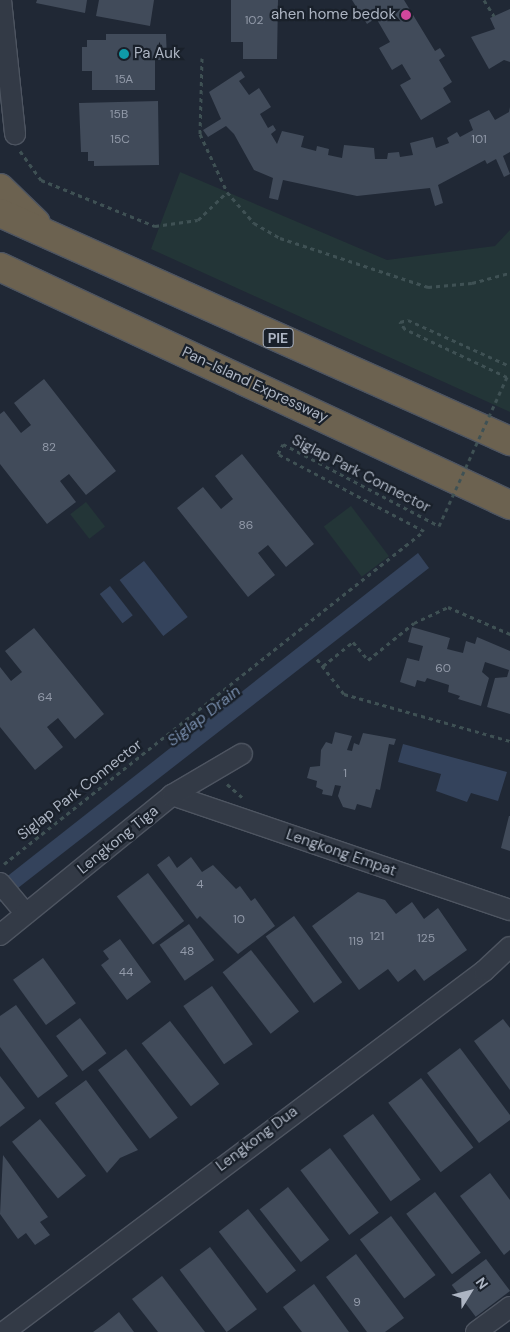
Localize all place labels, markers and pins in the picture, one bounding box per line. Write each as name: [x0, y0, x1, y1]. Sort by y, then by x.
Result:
place label: ahen home bedok: [271, 6, 396, 24]
marker: ahen home bedok: [400, 9, 412, 21]
place label: Pa Auk: [134, 45, 180, 63]
marker: Pa Auk: [118, 48, 130, 60]

